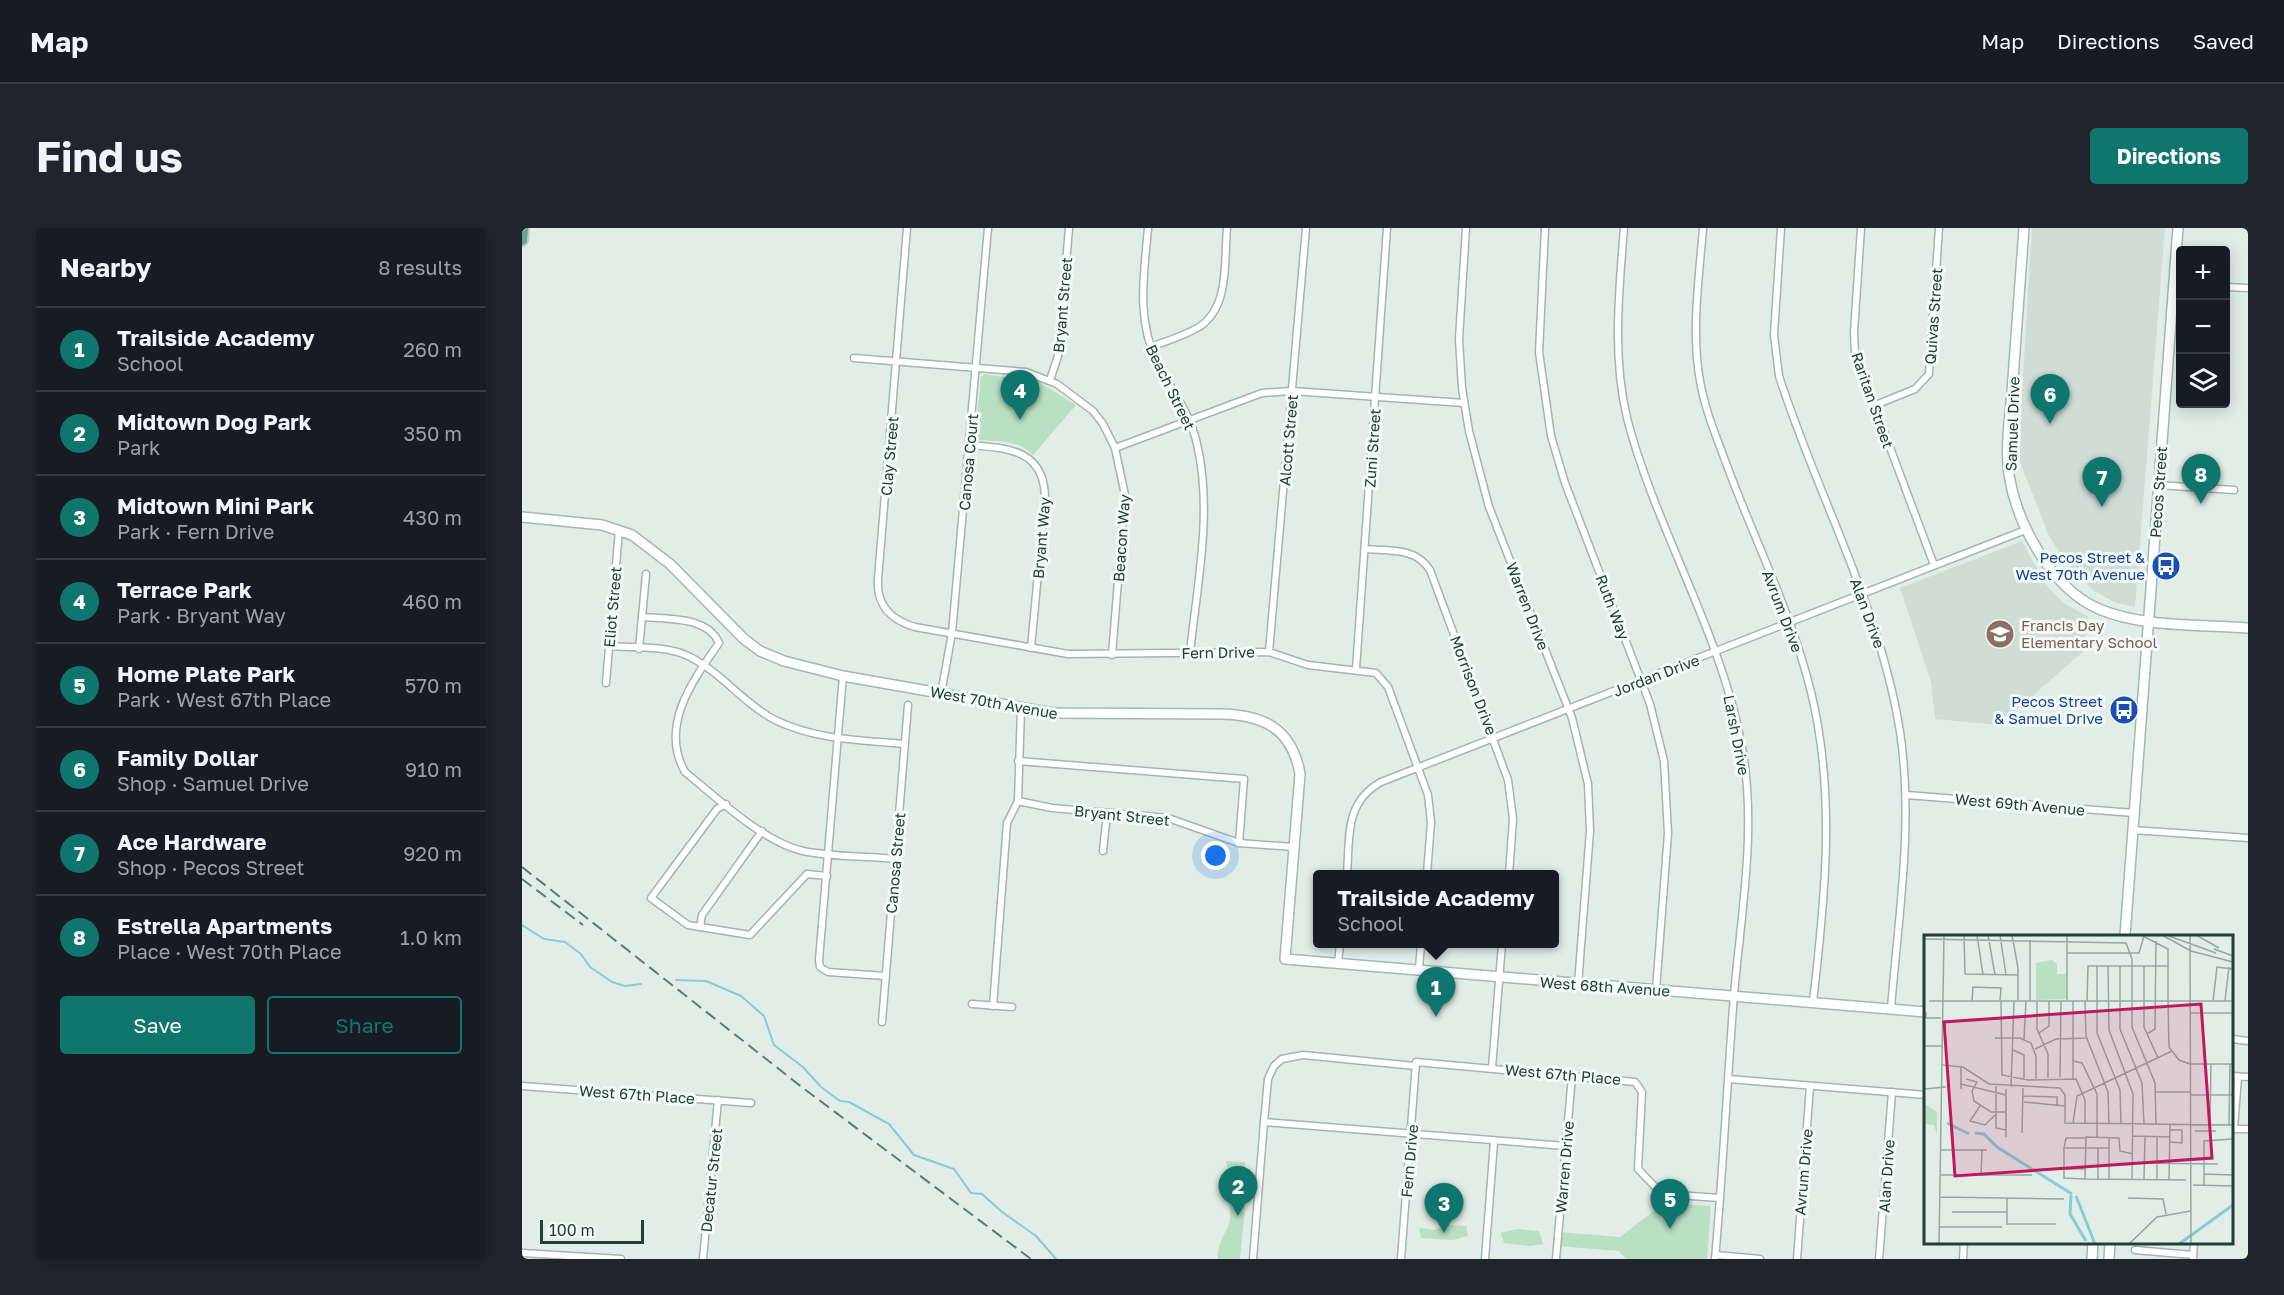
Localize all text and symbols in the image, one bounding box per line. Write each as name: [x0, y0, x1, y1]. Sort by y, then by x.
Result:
text: Map: [30, 25, 88, 58]
text: Map: [1981, 28, 2024, 54]
text: Directions: [2057, 28, 2160, 54]
text: Saved: [2193, 28, 2254, 54]
button: Directions: [2090, 128, 2248, 184]
text: Find us: [36, 131, 183, 181]
map controls: [2176, 246, 2230, 408]
button: +: [2176, 246, 2230, 300]
text: Nearby: [60, 252, 151, 283]
text: 8 results: [378, 255, 462, 279]
street label: Bryant Street: [1049, 256, 1075, 354]
street label: Quivas Street: [1921, 267, 1945, 365]
button: −: [2176, 300, 2230, 354]
text: Trailside Academy: [117, 324, 315, 351]
text: 1: [74, 337, 85, 361]
text: 260 m: [403, 337, 462, 361]
street label: Beach Street: [1143, 341, 1199, 433]
street label: Raritan Street: [1848, 350, 1898, 450]
text: School: [117, 351, 183, 375]
button: layers: [2176, 354, 2230, 408]
pin: 4: [1000, 370, 1040, 420]
pin: 6: [2030, 374, 2069, 424]
street label: Samuel Drive: [2001, 376, 2023, 472]
street label: Alcott Street: [1275, 394, 1301, 486]
text: Midtown Dog Park: [117, 408, 312, 435]
street label: Zuni Street: [1360, 408, 1384, 488]
street label: Canosa Court: [955, 413, 981, 511]
street label: Clay Street: [877, 416, 901, 496]
text: 2: [73, 421, 86, 445]
text: 350 m: [404, 421, 462, 445]
text: Park: [117, 435, 160, 459]
street label: Pecos Street: [2146, 446, 2170, 538]
pin: 8: [2182, 454, 2220, 504]
pin: 7: [2082, 458, 2122, 507]
text: Midtown Mini Park: [117, 492, 314, 519]
street label: Beacon Way: [1109, 493, 1133, 582]
street label: Bryant Way: [1028, 496, 1054, 580]
text: 3: [73, 505, 86, 529]
text: 430 m: [403, 505, 462, 529]
text: Park · Fern Drive: [117, 519, 274, 543]
place label: Pecos Street & West 70th Avenue: [2016, 548, 2145, 583]
bus stop icon: Pecos Street & West 70th Avenue: [2150, 550, 2182, 582]
street label: Warren Drive: [1503, 560, 1553, 653]
street label: Eliot Street: [599, 566, 625, 648]
street label: Avrum Drive: [1759, 567, 1807, 655]
street label: Ruth Way: [1592, 572, 1634, 643]
text: Terrace Park: [117, 576, 252, 603]
street label: Alan Drive: [1847, 576, 1889, 651]
text: 4: [73, 589, 86, 613]
text: 460 m: [403, 589, 462, 613]
text: Park · Bryant Way: [117, 603, 286, 627]
place label: Francis Day Elementary School: [2021, 616, 2157, 651]
school or university icon: Francis Day Elementary School: [1984, 618, 2016, 650]
street label: Morrison Drive: [1447, 633, 1501, 737]
street label: Fern Drive: [1181, 642, 1255, 662]
street label: Jordan Drive: [1610, 650, 1702, 700]
text: Home Plate Park: [117, 660, 295, 687]
text: 5: [73, 673, 86, 697]
text: 570 m: [405, 673, 462, 697]
street label: West 70th Avenue: [929, 682, 1060, 722]
text: Park · West 67th Place: [117, 687, 331, 711]
place label: Pecos Street & Samuel Drive: [1994, 692, 2103, 727]
street label: Larsh Drive: [1720, 693, 1754, 777]
bus stop icon: Pecos Street & Samuel Drive: [2108, 694, 2140, 726]
text: Family Dollar: [117, 744, 258, 771]
text: 6: [73, 757, 86, 781]
text: 910 m: [405, 757, 462, 781]
text: Shop · Samuel Drive: [117, 771, 309, 795]
street label: West 69th Avenue: [1954, 789, 2086, 819]
street label: Bryant Street: [1073, 801, 1171, 829]
street label: Canosa Street: [882, 812, 908, 914]
text: Ace Hardware: [117, 828, 267, 855]
text: 7: [74, 841, 85, 865]
text: 920 m: [403, 841, 462, 865]
your location: [1201, 841, 1230, 870]
text: Shop · Pecos Street: [117, 855, 305, 879]
popup: [1313, 870, 1559, 948]
text: Trailside Academy: [1337, 884, 1535, 911]
text: School: [1337, 911, 1404, 935]
text: Estrella Apartments: [117, 912, 332, 939]
text: 8: [73, 925, 86, 949]
text: 1.0 km: [400, 925, 462, 949]
inset map: [1924, 935, 2233, 1244]
text: Place · West 70th Place: [117, 939, 342, 963]
pin: 1: [1416, 968, 1456, 1017]
street label: West 68th Avenue: [1539, 972, 1671, 1000]
button: Save: [60, 996, 255, 1054]
button: Share: [267, 996, 462, 1054]
street label: West 67th Place: [1504, 1060, 1622, 1088]
street label: West 67th Place: [578, 1081, 696, 1107]
street label: Warren Drive: [1551, 1120, 1577, 1214]
street label: Fern Drive: [1397, 1123, 1421, 1198]
street label: Decatur Street: [697, 1127, 725, 1233]
street label: Avrum Drive: [1790, 1128, 1816, 1216]
street label: Alan Drive: [1874, 1139, 1898, 1213]
pin: 2: [1218, 1166, 1258, 1216]
pin: 5: [1650, 1180, 1690, 1229]
pin: 3: [1424, 1184, 1464, 1233]
scale bar: [540, 1217, 644, 1244]
text: 100 m: [549, 1220, 595, 1240]

